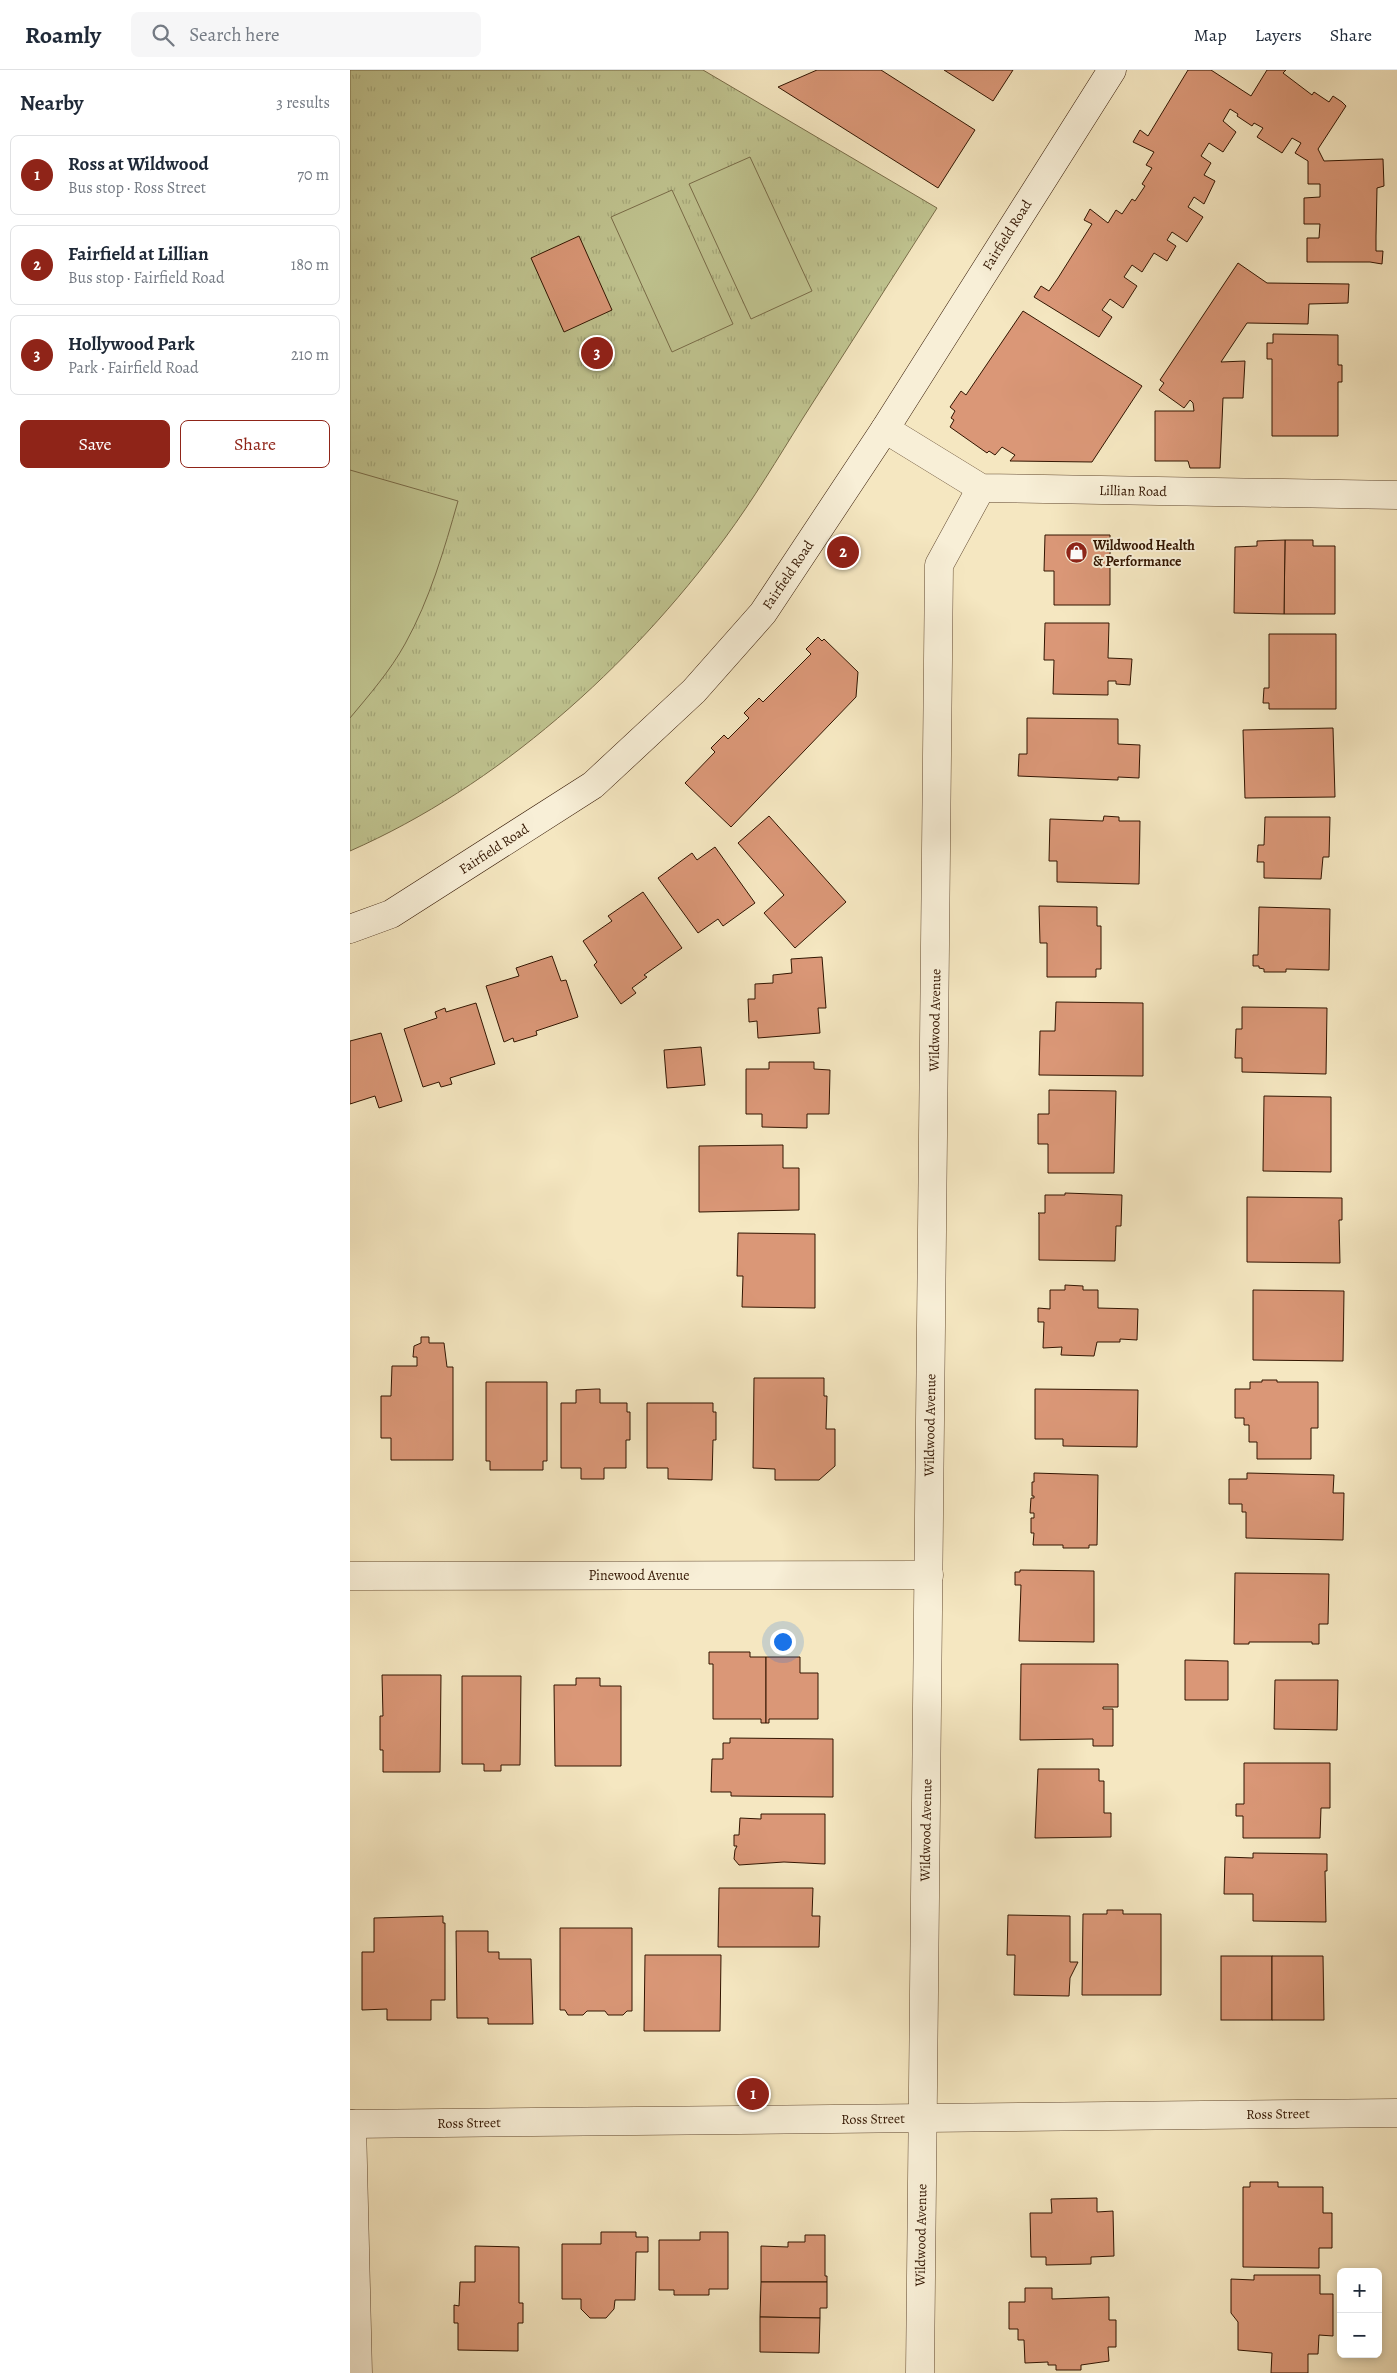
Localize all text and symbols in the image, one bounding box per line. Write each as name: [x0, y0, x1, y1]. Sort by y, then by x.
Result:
search box: [131, 12, 481, 57]
text: Roamly: [25, 19, 101, 51]
icon: search: [149, 21, 177, 49]
text: Search here: [189, 22, 280, 48]
text: Map: [1194, 23, 1227, 47]
text: Layers: [1255, 23, 1302, 47]
text: Share: [1330, 23, 1372, 47]
text: Nearby: [20, 89, 83, 117]
text: 3 results: [276, 92, 330, 114]
text: Ross at Wildwood: [68, 151, 209, 177]
text: 1: [34, 164, 40, 186]
text: 70 m: [297, 164, 329, 186]
text: Bus stop · Ross Street: [68, 177, 206, 199]
street label: Fairfield Road: [978, 196, 1036, 274]
text: Fairfield at Lillian: [68, 241, 209, 267]
text: 2: [33, 254, 41, 276]
text: 180 m: [291, 254, 329, 276]
text: Bus stop · Fairfield Road: [68, 267, 225, 289]
text: Hollywood Park: [68, 331, 195, 357]
pin: 3: [581, 334, 613, 372]
text: 3: [34, 344, 40, 366]
text: 210 m: [291, 344, 329, 366]
text: Park · Fairfield Road: [68, 357, 199, 379]
button: Save: [20, 420, 170, 468]
button: Share: [180, 420, 330, 468]
street label: Lillian Road: [1099, 481, 1168, 501]
pin: 2: [827, 533, 859, 571]
street label: Fairfield Road: [758, 536, 818, 613]
place label: Wildwood Health & Performance: [1092, 536, 1195, 571]
shop icon: Wildwood Health & Performance: [1065, 541, 1089, 565]
street label: Fairfield Road: [455, 819, 533, 879]
street label: Wildwood Avenue: [925, 968, 945, 1073]
street label: Wildwood Avenue: [920, 1373, 940, 1478]
street label: Pinewood Avenue: [588, 1566, 690, 1585]
your location: [770, 1629, 796, 1655]
street label: Wildwood Avenue: [916, 1778, 936, 1883]
pin: 1: [737, 2075, 769, 2113]
street label: Ross Street: [1246, 2104, 1310, 2124]
street label: Ross Street: [841, 2109, 905, 2129]
street label: Ross Street: [437, 2113, 501, 2133]
street label: Wildwood Avenue: [911, 2183, 931, 2288]
map controls: [1337, 2268, 1382, 2358]
button: +: [1337, 2268, 1382, 2313]
button: −: [1337, 2313, 1382, 2358]

